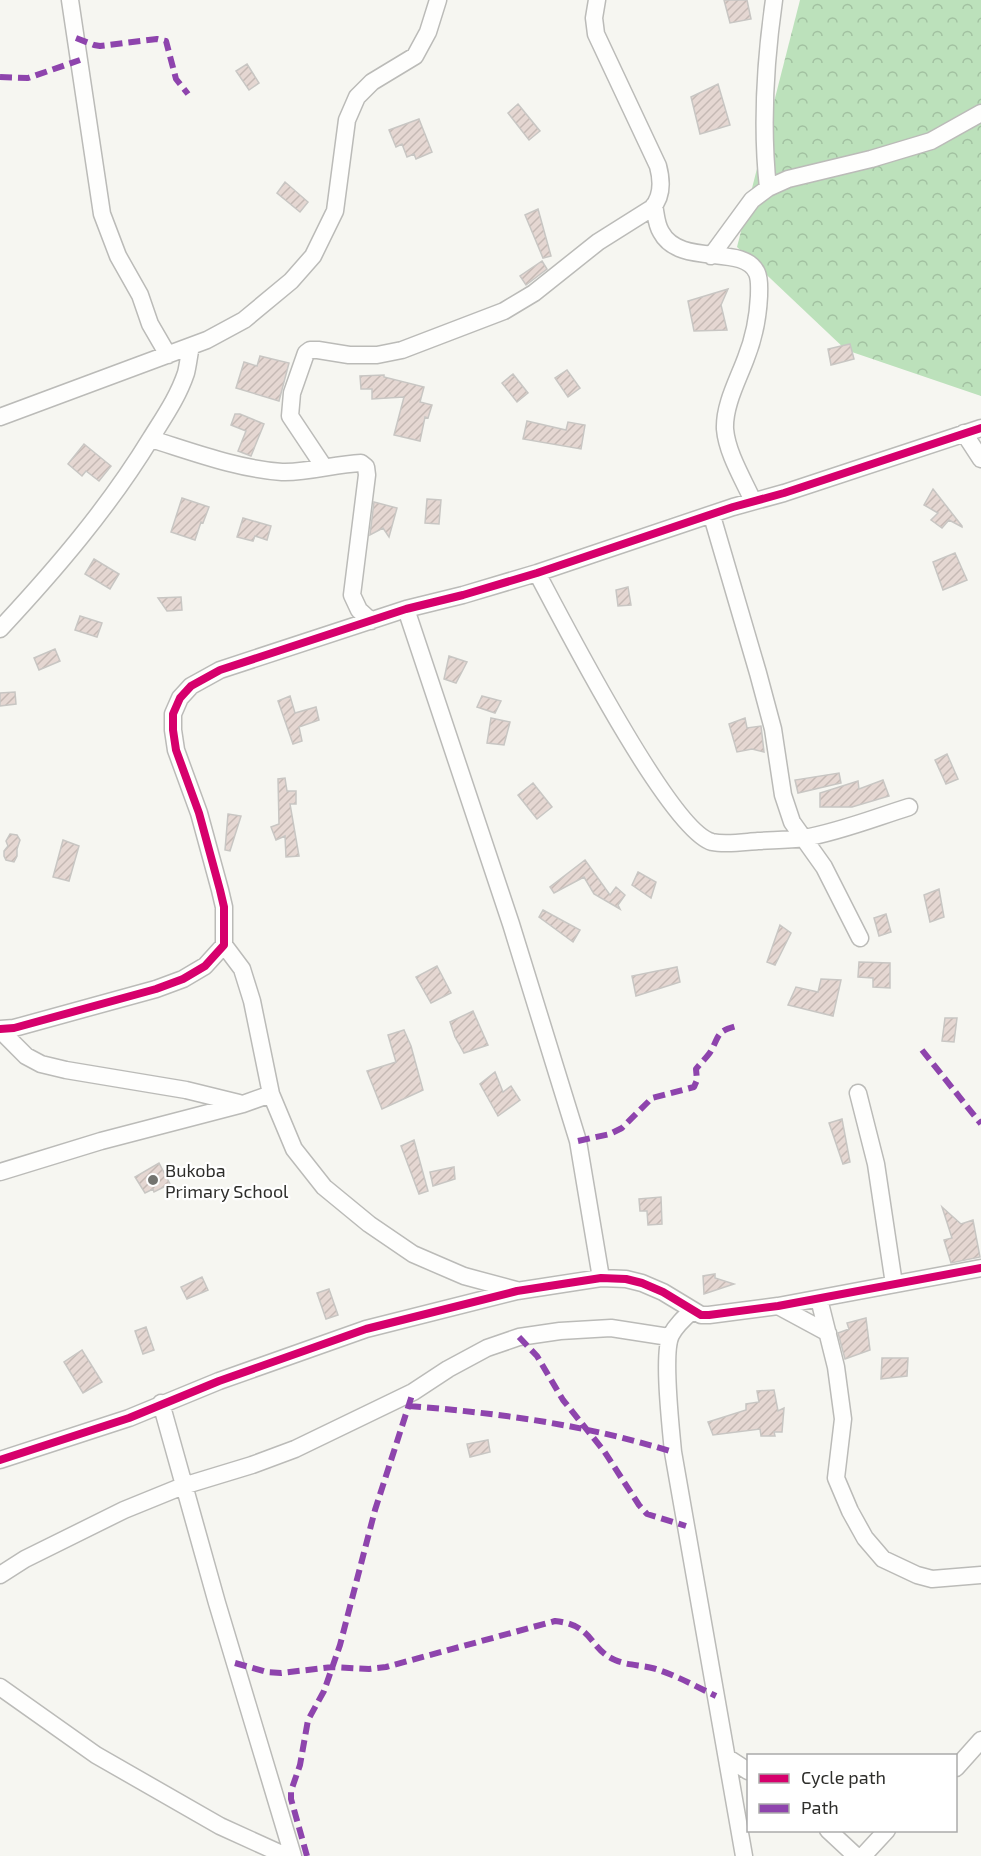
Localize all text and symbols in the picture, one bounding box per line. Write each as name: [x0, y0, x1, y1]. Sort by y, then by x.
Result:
place label: Bukoba Primary School: [165, 1159, 289, 1202]
marker: Bukoba Primary School: [146, 1173, 160, 1187]
legend: [747, 1754, 957, 1832]
text: Cycle path: [801, 1766, 886, 1788]
text: Path: [801, 1796, 839, 1818]

